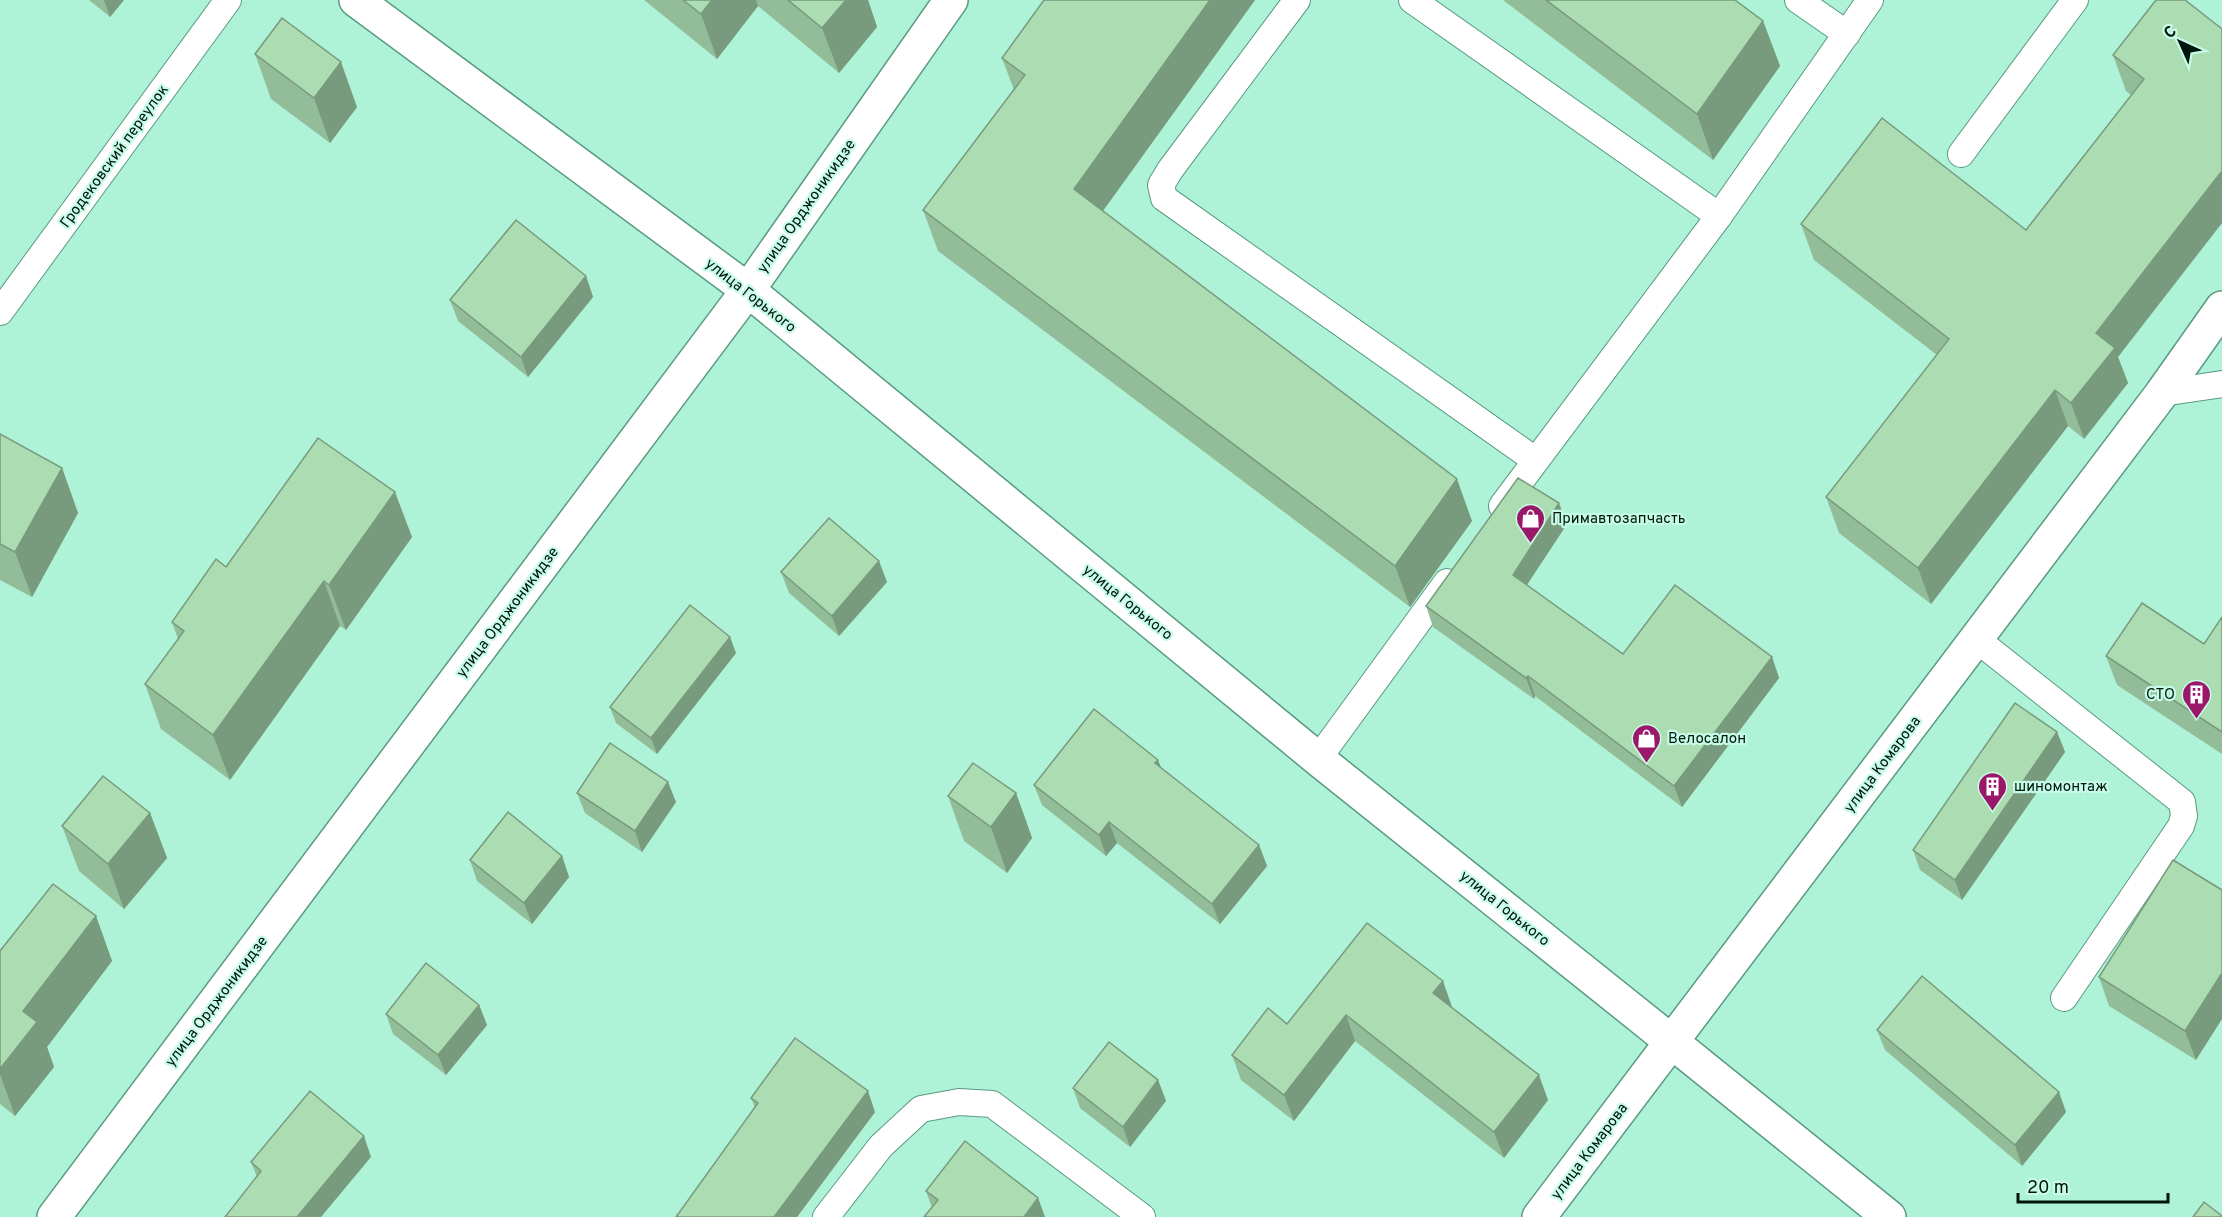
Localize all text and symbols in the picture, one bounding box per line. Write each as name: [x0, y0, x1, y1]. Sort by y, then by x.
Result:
north arrow: [2150, 12, 2210, 72]
text: С: [2160, 22, 2181, 43]
street label: Гродековский переулок: [57, 81, 174, 232]
street label: улица Орджоникидзе: [754, 136, 861, 277]
street label: улица Горького: [701, 255, 799, 338]
shop icon: Примавтозапчасть: [1515, 502, 1547, 544]
place label: Примавтозапчасть: [1552, 510, 1686, 529]
street label: улица Орджоникидзе: [453, 544, 564, 682]
street label: улица Горького: [1078, 561, 1176, 645]
building icon: СТО: [2180, 678, 2212, 720]
place label: СТО: [2146, 686, 2175, 705]
street label: улица Комарова: [1841, 713, 1926, 817]
shop icon: Велосалон: [1631, 722, 1663, 764]
place label: Велосалон: [1668, 730, 1746, 749]
building icon: шиномонтаж: [1977, 770, 2009, 812]
place label: шиномонтаж: [2014, 778, 2108, 797]
street label: улица Горького: [1455, 867, 1553, 951]
street label: улица Орджоникидзе: [162, 933, 273, 1071]
street label: улица Комарова: [1548, 1100, 1633, 1204]
scale bar: [2018, 1166, 2168, 1204]
text: 20 m: [2027, 1177, 2069, 1200]

